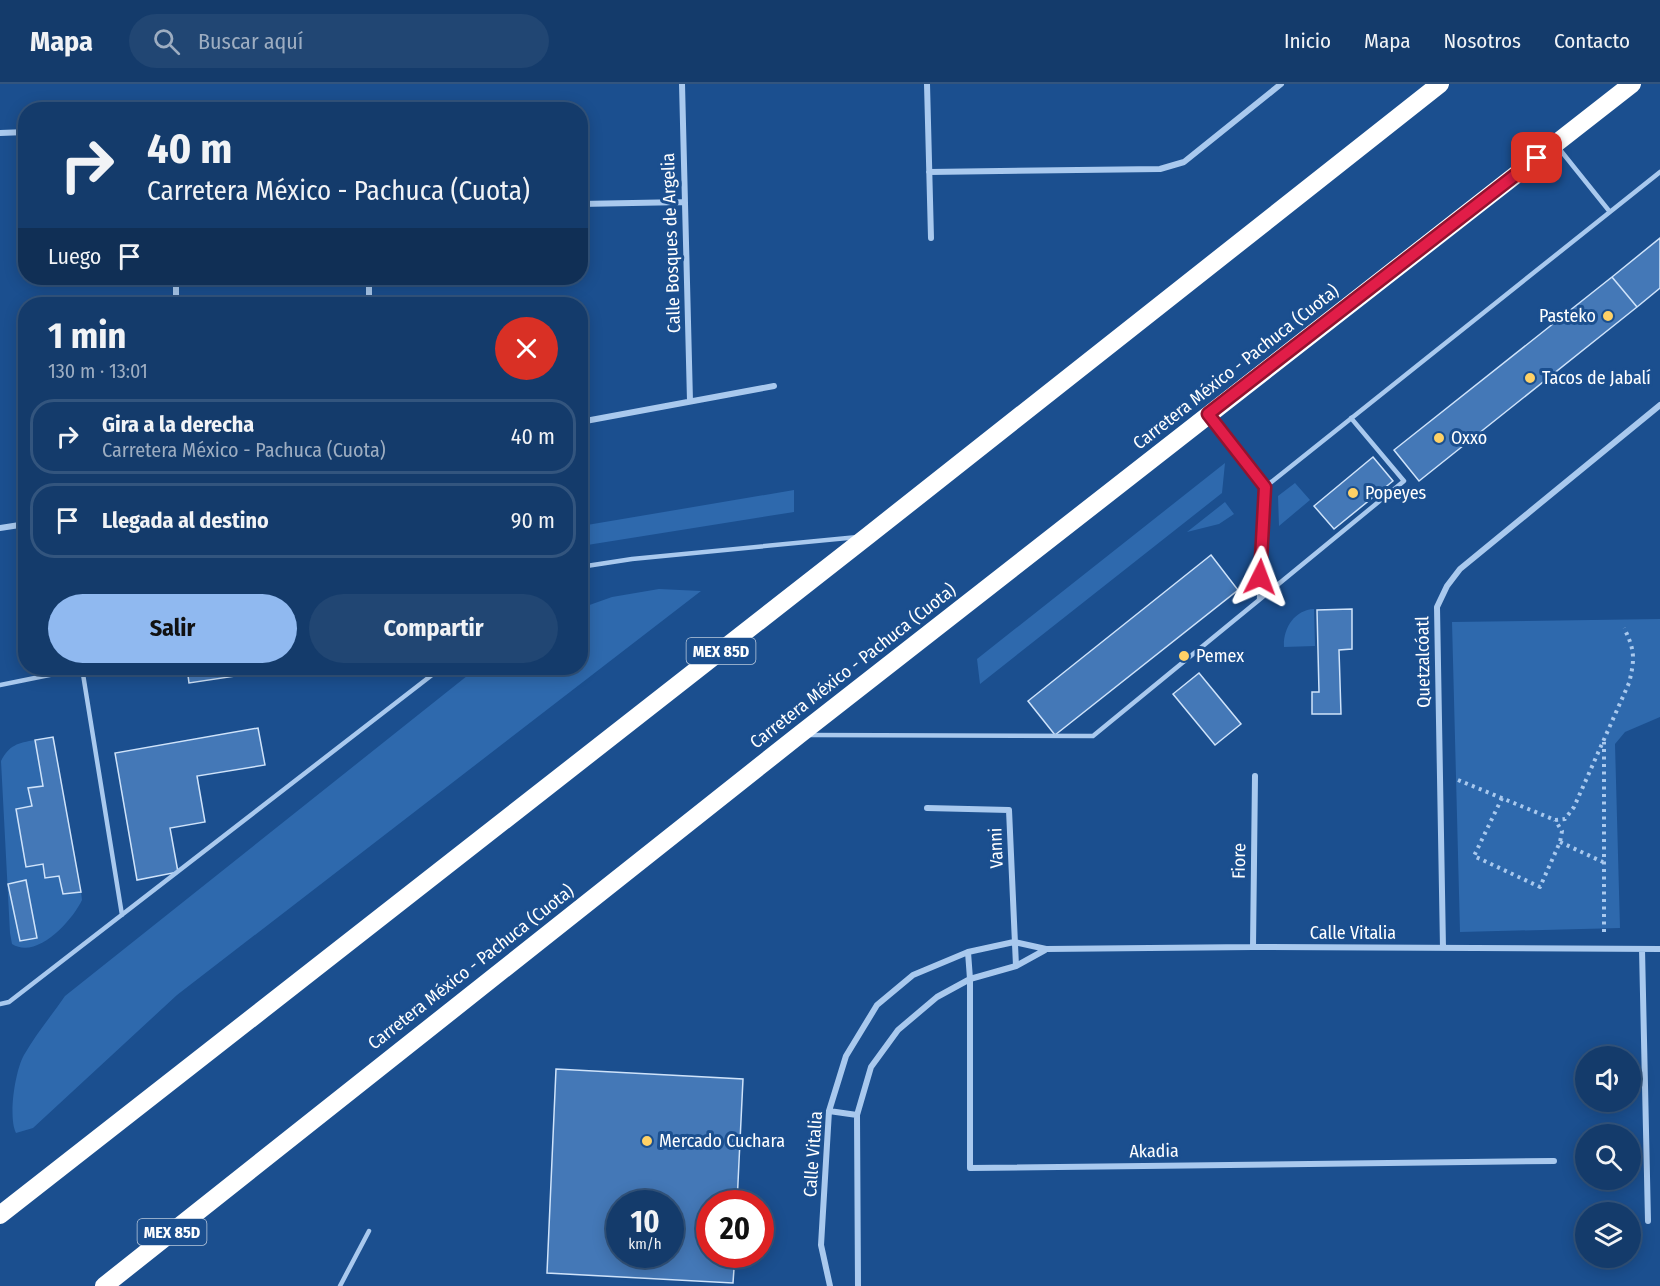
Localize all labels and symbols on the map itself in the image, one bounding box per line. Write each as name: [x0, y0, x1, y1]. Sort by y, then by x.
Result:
pin: [1511, 132, 1562, 183]
street label: Calle Bosques de Argelia: [657, 152, 685, 334]
street label: Carretera México - Pachuca (Cuota): [1129, 280, 1343, 454]
place label: Pasteko: [1539, 305, 1596, 327]
marker: Pasteko: [1601, 309, 1615, 323]
place label: Tacos de Jabalí: [1542, 367, 1651, 389]
marker: Tacos de Jabalí: [1523, 371, 1537, 385]
place label: Oxxo: [1451, 427, 1487, 449]
marker: Oxxo: [1432, 431, 1446, 445]
place label: Popeyes: [1365, 482, 1427, 504]
marker: Popeyes: [1346, 486, 1360, 500]
position arrow: [1228, 545, 1292, 609]
street label: Carretera México - Pachuca (Cuota): [746, 579, 960, 753]
street label: Quetzalcóatl: [1411, 616, 1435, 708]
road number: MEX 85D: [686, 638, 756, 664]
place label: Pemex: [1196, 645, 1244, 667]
marker: Pemex: [1177, 649, 1191, 663]
street label: Vanni: [984, 827, 1008, 869]
street label: Fiore: [1228, 843, 1250, 879]
street label: Carretera México - Pachuca (Cuota): [364, 880, 578, 1054]
street label: Calle Vitalia: [1310, 922, 1396, 944]
street label: Calle Vitalia: [799, 1110, 827, 1198]
place label: Mercado Cuchara: [659, 1130, 785, 1152]
marker: Mercado Cuchara: [640, 1134, 654, 1148]
street label: Akadia: [1129, 1140, 1179, 1162]
speed limit sign: 20: [696, 1190, 774, 1268]
road number: MEX 85D: [138, 1219, 207, 1245]

